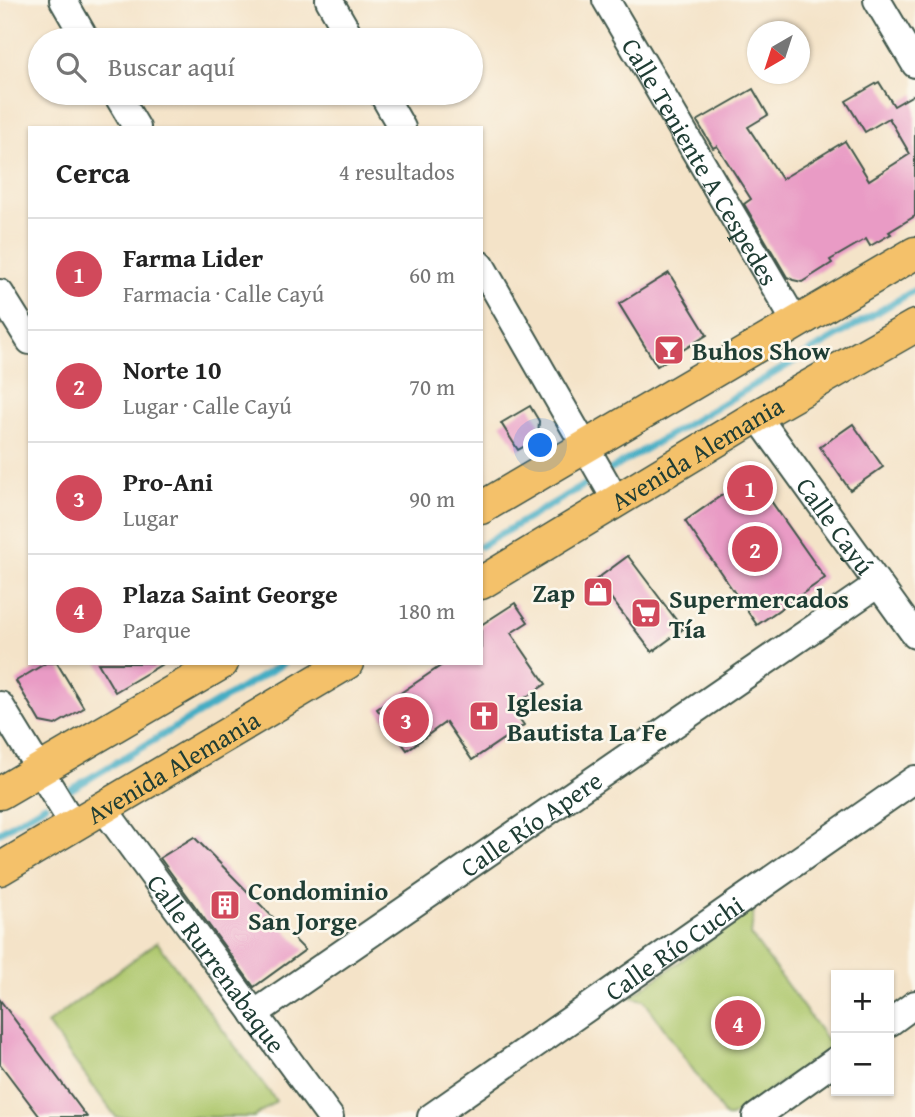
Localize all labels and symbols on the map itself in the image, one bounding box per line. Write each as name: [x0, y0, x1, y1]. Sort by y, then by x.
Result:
north arrow: [747, 21, 810, 84]
street label: Calle Teniente A Cespedes: [613, 30, 789, 292]
place label: Buhos Show: [692, 331, 831, 370]
bar icon: Buhos Show: [652, 333, 686, 367]
street label: Avenida Alemania: [603, 385, 791, 520]
your location: [523, 428, 557, 462]
pin: 1: [727, 462, 773, 514]
street label: Calle Cayú: [787, 468, 885, 582]
pin: 2: [732, 523, 778, 575]
place label: Zap: [533, 573, 575, 612]
shop icon: Zap: [581, 575, 615, 609]
place label: Supermercados Tía: [669, 579, 849, 648]
supermarket icon: Supermercados Tía: [629, 596, 663, 630]
place label: Iglesia Bautista La Fe: [507, 682, 667, 751]
pin: 3: [383, 694, 429, 746]
street label: Avenida Alemania: [79, 699, 268, 833]
church icon: Iglesia Bautista La Fe: [467, 699, 501, 733]
street label: Calle Río Apere: [452, 761, 610, 886]
street label: Calle Rurrenabaque: [138, 865, 296, 1061]
place label: Condominio San Jorge: [248, 871, 388, 940]
street label: Calle Río Cuchi: [596, 885, 751, 1010]
building icon: Condominio San Jorge: [208, 888, 242, 922]
pin: 4: [715, 997, 761, 1049]

